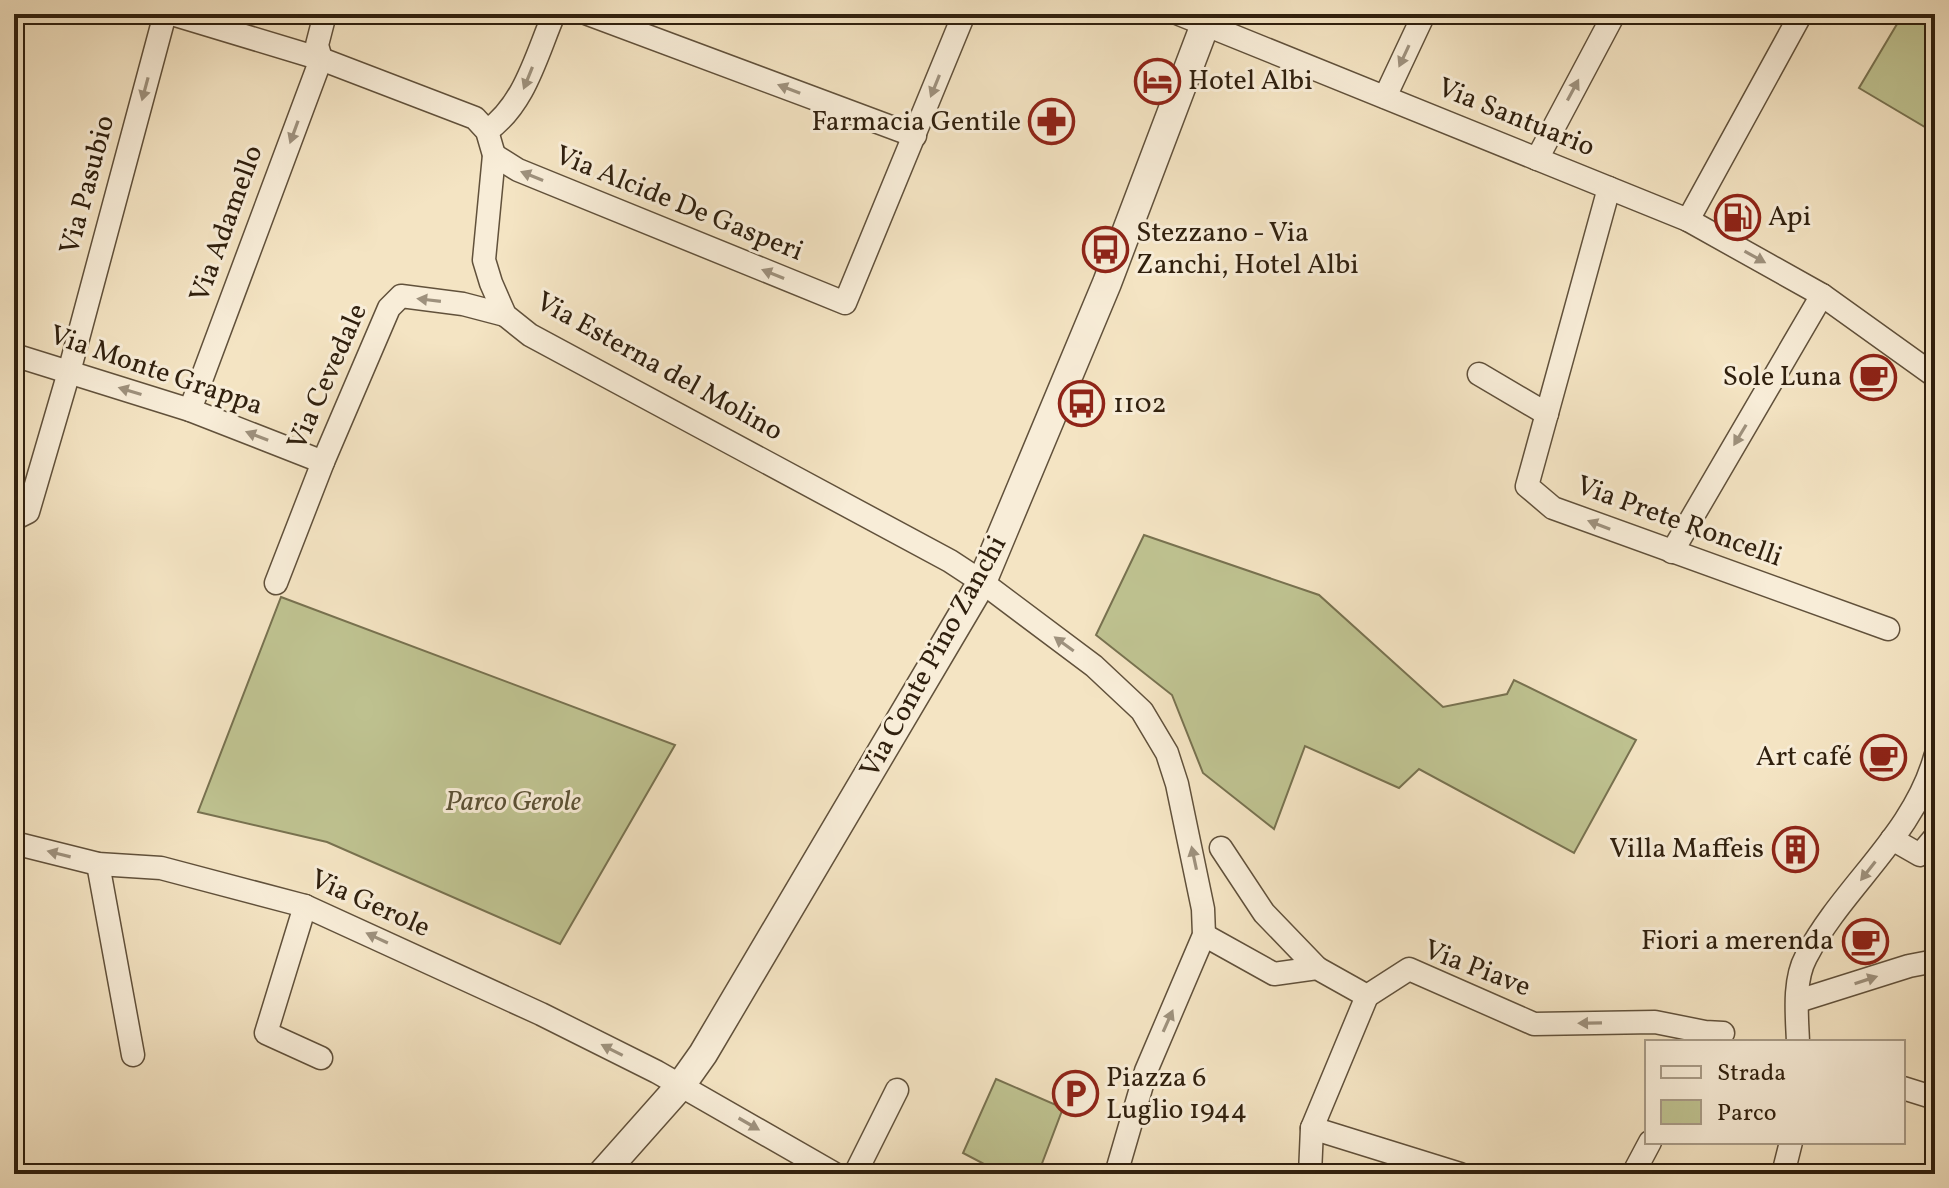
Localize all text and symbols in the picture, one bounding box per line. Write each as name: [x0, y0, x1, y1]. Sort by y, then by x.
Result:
one-way arrow: [1397, 44, 1411, 67]
hotel icon: Hotel Albi: [1133, 57, 1181, 105]
place label: Hotel Albi: [1188, 62, 1313, 101]
one-way arrow: [521, 66, 534, 90]
street label: Via Santuario: [1431, 69, 1601, 167]
one-way arrow: [928, 74, 941, 98]
one-way arrow: [139, 77, 151, 102]
one-way arrow: [1567, 79, 1580, 102]
one-way arrow: [777, 82, 801, 95]
pharmacy icon: Farmacia Gentile: [1028, 98, 1076, 146]
place label: Farmacia Gentile: [811, 103, 1021, 142]
street label: Via Pasubio: [51, 111, 125, 259]
one-way arrow: [287, 120, 300, 144]
street label: Via Alcide De Gasperi: [549, 136, 809, 272]
street label: Via Adamello: [181, 140, 273, 308]
one-way arrow: [520, 169, 544, 182]
fuel station icon: Api: [1713, 193, 1761, 241]
place label: Api: [1768, 198, 1811, 237]
place label: Stezzano - Via Zanchi, Hotel Albi: [1136, 214, 1359, 285]
bus stop icon: Stezzano - Via Zanchi, Hotel Albi: [1081, 225, 1129, 273]
one-way arrow: [1743, 251, 1766, 264]
one-way arrow: [760, 267, 784, 280]
street label: Via Esterna del Molino: [528, 283, 790, 451]
one-way arrow: [416, 293, 441, 306]
street label: Via Cevedale: [278, 298, 378, 456]
street label: Via Monte Grappa: [44, 316, 268, 426]
cafe icon: Sole Luna: [1849, 353, 1897, 401]
place label: Sole Luna: [1723, 358, 1842, 397]
bus stop icon: 1102: [1058, 380, 1106, 428]
one-way arrow: [117, 384, 141, 397]
place label: 1102: [1113, 385, 1167, 424]
one-way arrow: [1733, 424, 1747, 446]
one-way arrow: [245, 429, 269, 442]
street label: Via Prete Roncelli: [1571, 467, 1787, 577]
one-way arrow: [1587, 518, 1611, 531]
street label: Via Conte Pino Zanchi: [851, 529, 1017, 785]
one-way arrow: [1053, 636, 1075, 652]
cafe icon: Art café: [1859, 733, 1907, 781]
place label: Art café: [1756, 738, 1852, 777]
park label: Parco Gerole: [445, 783, 581, 822]
building icon: Villa Maffeis: [1771, 825, 1819, 873]
place label: Villa Maffeis: [1609, 830, 1764, 869]
one-way arrow: [1187, 845, 1200, 870]
one-way arrow: [47, 847, 72, 860]
street label: Via Gerole: [304, 860, 436, 948]
one-way arrow: [1860, 861, 1876, 881]
cafe icon: Fiori a merenda: [1841, 917, 1889, 965]
place label: Fiori a merenda: [1641, 922, 1834, 961]
street label: Via Piave: [1418, 931, 1536, 1007]
one-way arrow: [365, 932, 388, 945]
one-way arrow: [1855, 973, 1879, 986]
one-way arrow: [1162, 1009, 1175, 1033]
one-way arrow: [1577, 1017, 1602, 1029]
legend: [1645, 1040, 1905, 1144]
one-way arrow: [600, 1043, 623, 1056]
text: Strada: [1717, 1057, 1786, 1091]
place label: Piazza 6 Luglio 1944: [1106, 1059, 1247, 1130]
parking icon: Piazza 6 Luglio 1944: [1051, 1070, 1099, 1118]
text: Parco: [1717, 1097, 1776, 1131]
one-way arrow: [737, 1117, 760, 1131]

